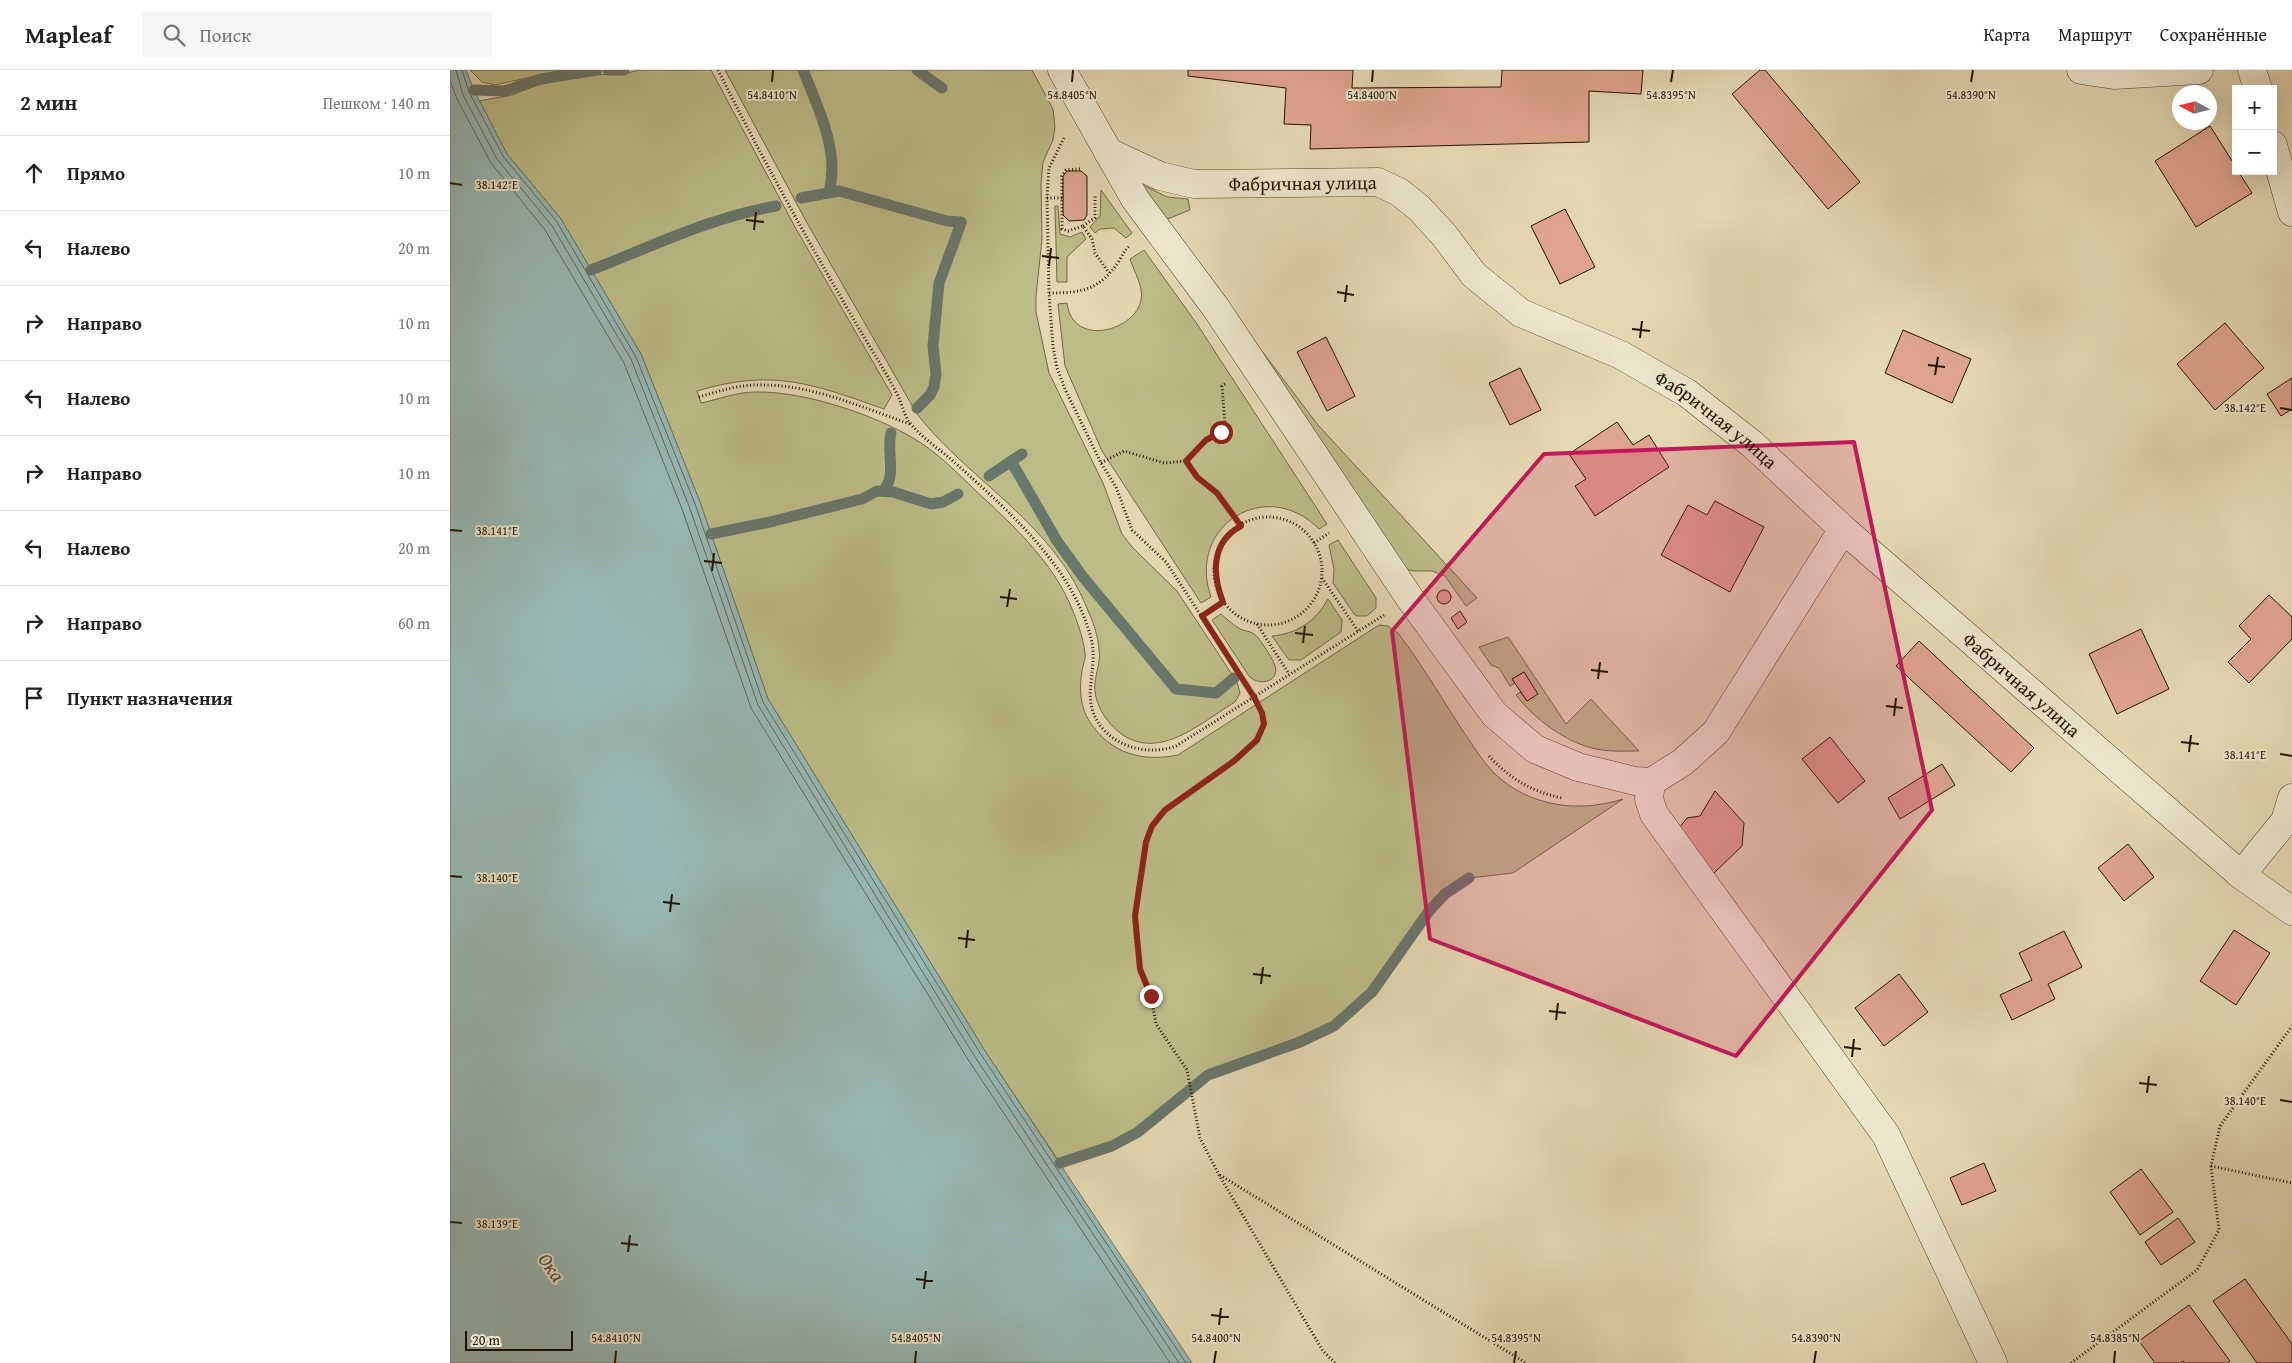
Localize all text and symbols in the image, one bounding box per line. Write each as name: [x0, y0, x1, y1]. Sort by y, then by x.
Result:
search box: [142, 12, 492, 57]
text: Mapleaf: [25, 17, 112, 52]
icon: search: [160, 21, 188, 49]
text: Поиск: [200, 21, 251, 49]
text: Карта: [1984, 21, 2030, 48]
text: Маршрут: [2058, 21, 2132, 48]
text: Сохранённые: [2160, 21, 2267, 48]
north arrow: [2172, 85, 2217, 130]
map controls: [2232, 85, 2277, 175]
button: +: [2232, 85, 2277, 130]
text: 54.8410°N: [747, 86, 797, 103]
text: 54.8405°N: [1047, 86, 1097, 103]
text: 54.8400°N: [1347, 86, 1397, 103]
text: 54.8395°N: [1646, 86, 1696, 103]
text: 54.8390°N: [1946, 86, 1996, 103]
text: 2 мин: [20, 87, 77, 118]
text: Пешком · 140 m: [323, 91, 430, 115]
button: −: [2232, 130, 2277, 175]
icon: ahead: [20, 159, 48, 187]
text: Прямо: [67, 159, 125, 187]
text: 10 m: [398, 161, 430, 185]
street label: Фабричная улица: [1229, 168, 1377, 198]
text: 38.142°E: [476, 176, 518, 193]
icon: left: [20, 234, 48, 262]
text: Налево: [67, 234, 130, 262]
text: 20 m: [398, 236, 430, 260]
icon: right: [20, 309, 48, 337]
text: Направо: [67, 309, 142, 337]
text: 10 m: [398, 311, 430, 335]
street label: Фабричная улица: [1650, 363, 1784, 475]
icon: left: [20, 384, 48, 412]
text: Налево: [67, 384, 130, 412]
text: 10 m: [398, 386, 430, 410]
text: 38.142°E: [2224, 399, 2266, 416]
route start: [1210, 421, 1233, 444]
icon: right: [20, 459, 48, 487]
text: Направо: [67, 459, 142, 487]
text: 10 m: [398, 461, 430, 485]
text: 38.141°E: [476, 522, 518, 539]
icon: left: [20, 534, 48, 562]
text: Налево: [67, 534, 130, 562]
text: 20 m: [398, 536, 430, 560]
icon: right: [20, 609, 48, 637]
text: Направо: [67, 609, 142, 637]
text: 60 m: [398, 611, 430, 635]
street label: Фабричная улица: [1957, 625, 2087, 744]
icon: arrive: [20, 684, 48, 712]
text: Пункт назначения: [67, 684, 233, 712]
text: 38.141°E: [2224, 746, 2266, 763]
text: 38.140°E: [476, 869, 518, 886]
route end: [1140, 985, 1163, 1008]
text: 38.140°E: [2224, 1092, 2266, 1109]
text: 38.139°E: [476, 1215, 518, 1232]
water label: Ока: [531, 1246, 573, 1288]
scale bar: [465, 1328, 572, 1351]
text: 54.8410°N: [591, 1329, 641, 1346]
text: 54.8405°N: [891, 1329, 941, 1346]
text: 54.8400°N: [1191, 1329, 1241, 1346]
text: 54.8395°N: [1491, 1329, 1541, 1346]
text: 54.8390°N: [1791, 1329, 1841, 1346]
text: 54.8385°N: [2090, 1329, 2140, 1346]
text: 20 m: [472, 1330, 500, 1350]

